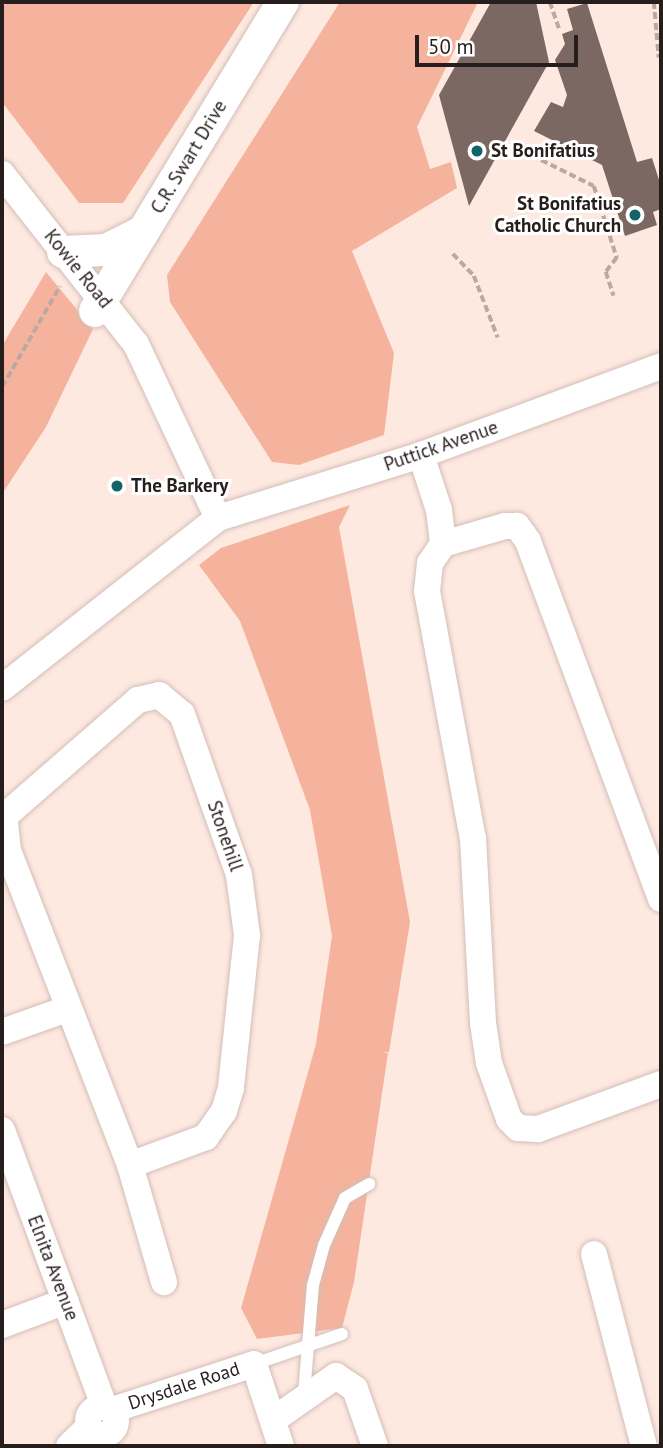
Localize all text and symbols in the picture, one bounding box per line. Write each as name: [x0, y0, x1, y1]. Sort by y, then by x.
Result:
scale bar: [418, 21, 581, 65]
text: 50 m: [428, 33, 474, 60]
street label: C.R. Swart Drive: [146, 95, 232, 219]
place label: St Bonifatius: [491, 140, 595, 162]
marker: St Bonifatius: [469, 143, 485, 159]
place label: St Bonifatius Catholic Church: [494, 193, 621, 237]
marker: St Bonifatius Catholic Church: [627, 207, 643, 223]
street label: Kowie Road: [39, 225, 117, 313]
street label: Puttick Avenue: [380, 416, 502, 476]
place label: The Barkery: [131, 475, 228, 497]
marker: The Barkery: [109, 478, 125, 494]
street label: Stonehill: [202, 798, 248, 874]
street label: Elnita Avenue: [22, 1212, 84, 1324]
street label: Drysdale Road: [125, 1357, 243, 1415]

